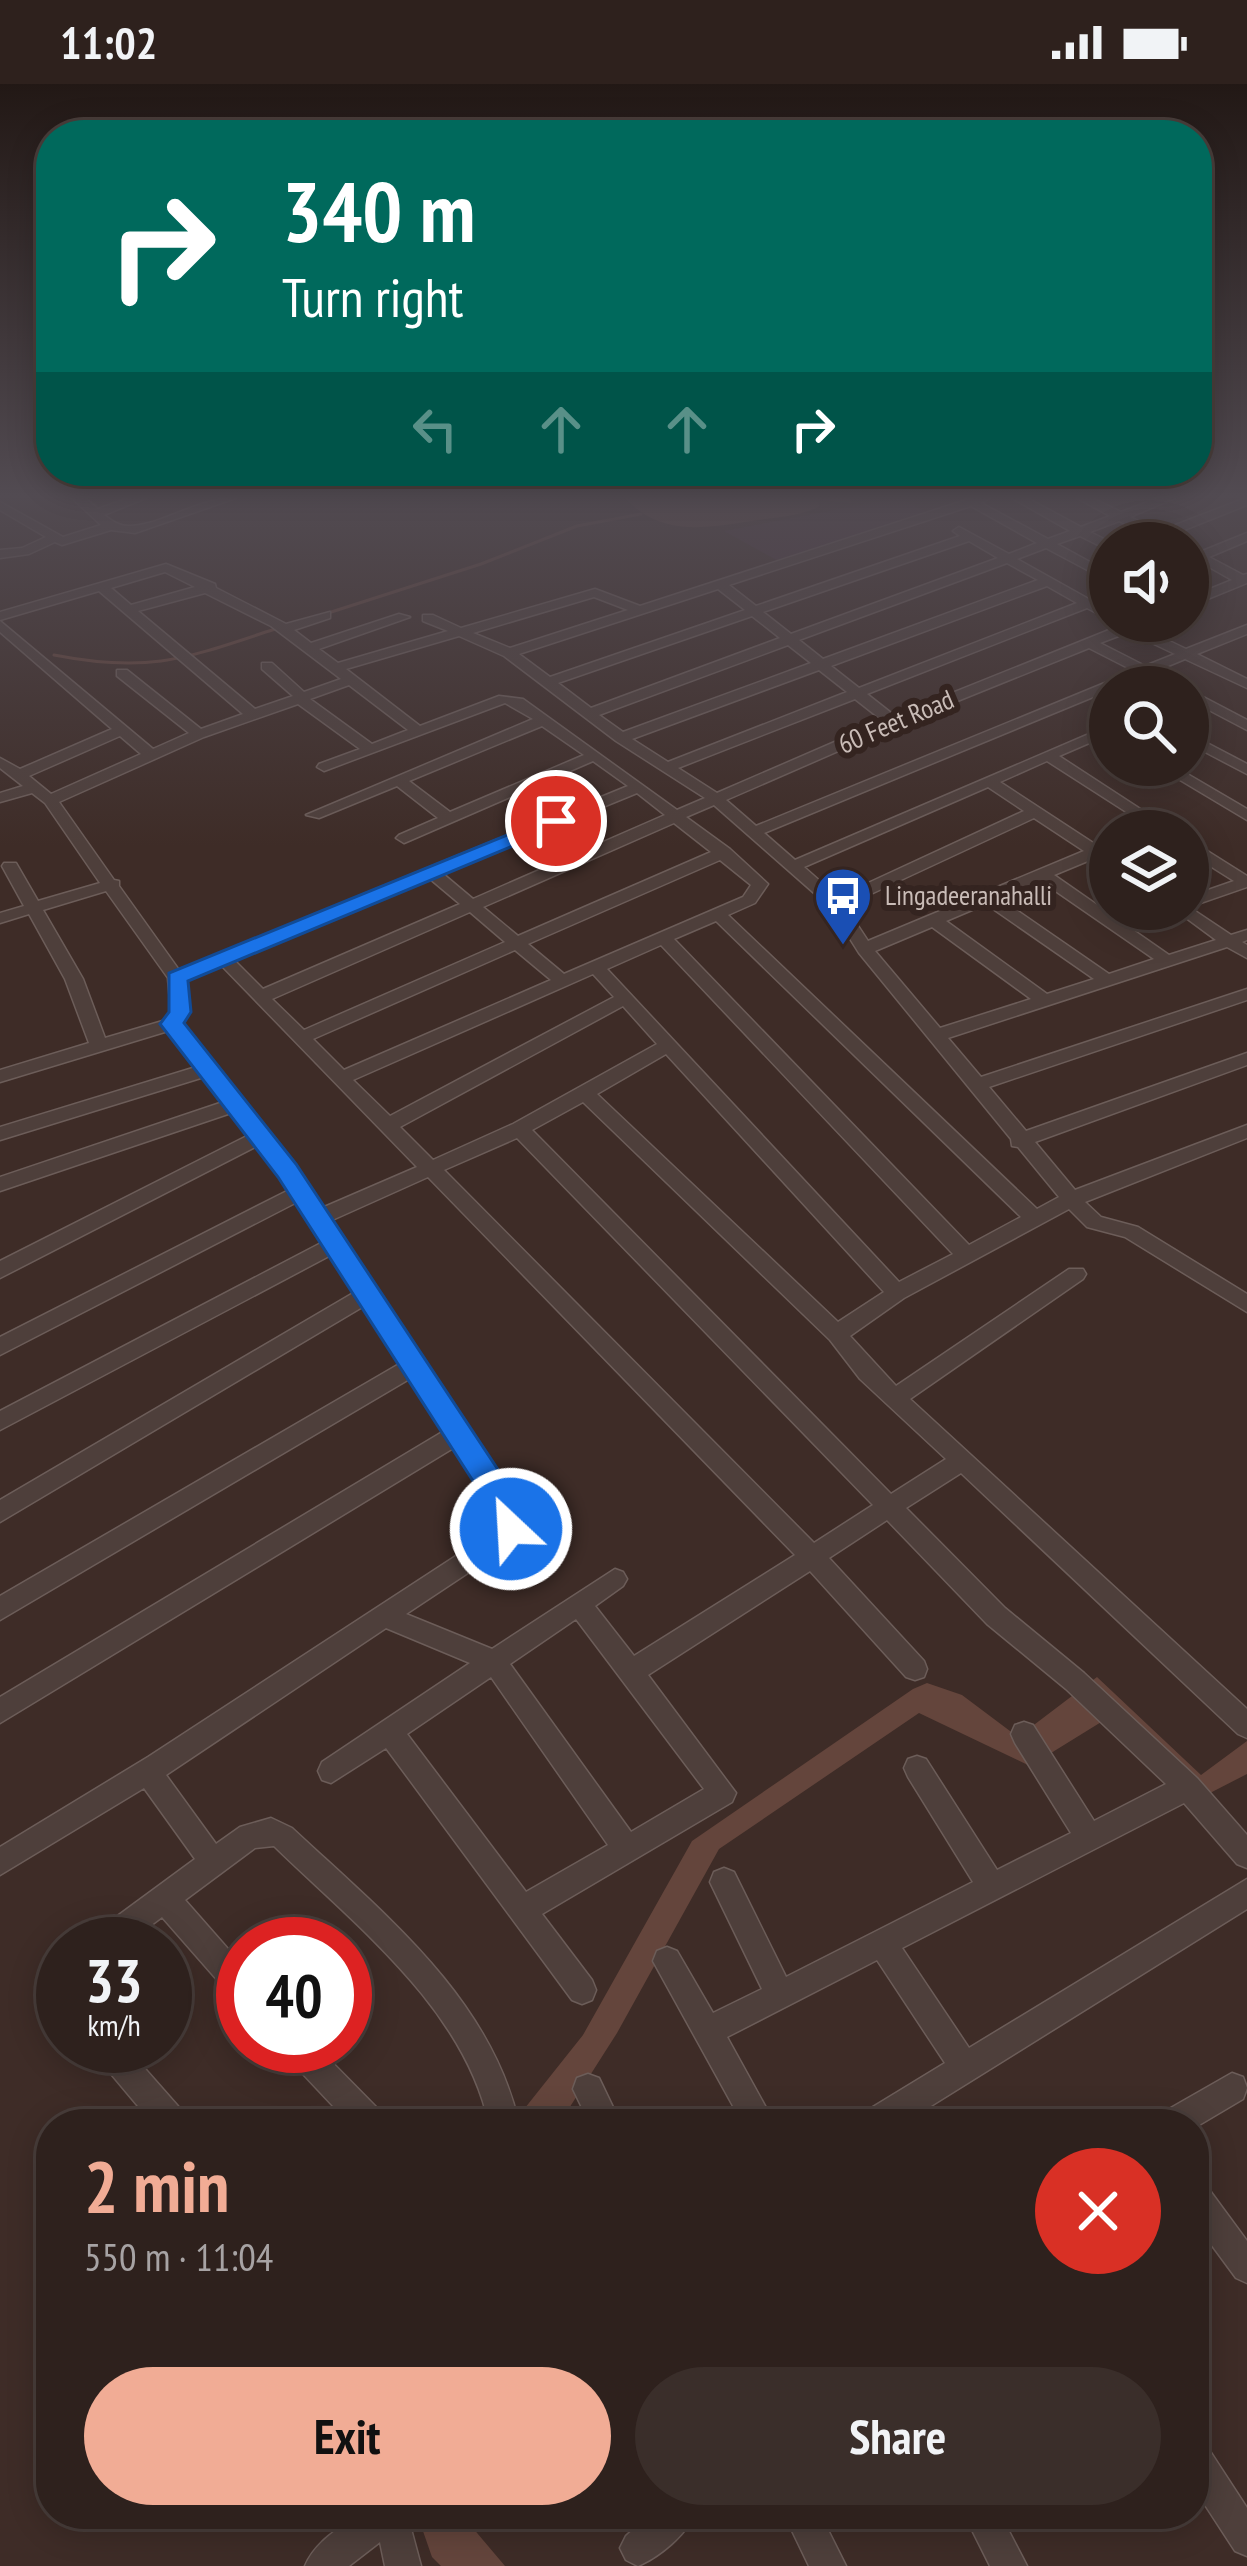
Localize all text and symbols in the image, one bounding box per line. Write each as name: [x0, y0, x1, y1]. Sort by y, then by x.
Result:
text: 11:02: [60, 13, 157, 71]
text: 340 m: [282, 156, 475, 265]
icon: right: [84, 168, 240, 324]
text: Turn right: [282, 262, 463, 332]
icon: left: [402, 396, 468, 462]
icon: ahead: [528, 396, 594, 462]
icon: ahead: [654, 396, 720, 462]
icon: right: [780, 396, 846, 462]
map controls: [1089, 522, 1209, 930]
button: sound: [1089, 522, 1209, 642]
button: search: [1089, 666, 1209, 786]
street label: 60 Feet Road: [833, 682, 959, 761]
pin: [505, 770, 607, 872]
icon: arrive: [523, 788, 589, 854]
button: layers: [1089, 810, 1209, 930]
bus stop icon: Lingadeeranahalli: [812, 865, 874, 947]
place label: Lingadeeranahalli: [885, 878, 1052, 912]
position arrow: [448, 1466, 574, 1592]
speed limit sign: 40: [216, 1917, 372, 2073]
text: 33: [85, 1941, 143, 2019]
text: km/h: [87, 2005, 141, 2044]
text: 2 min: [84, 2139, 229, 2232]
button: close: [1035, 2148, 1161, 2274]
text: 550 m · 11:04: [84, 2231, 273, 2282]
button: Exit: [84, 2367, 611, 2505]
button: Share: [635, 2367, 1161, 2505]

